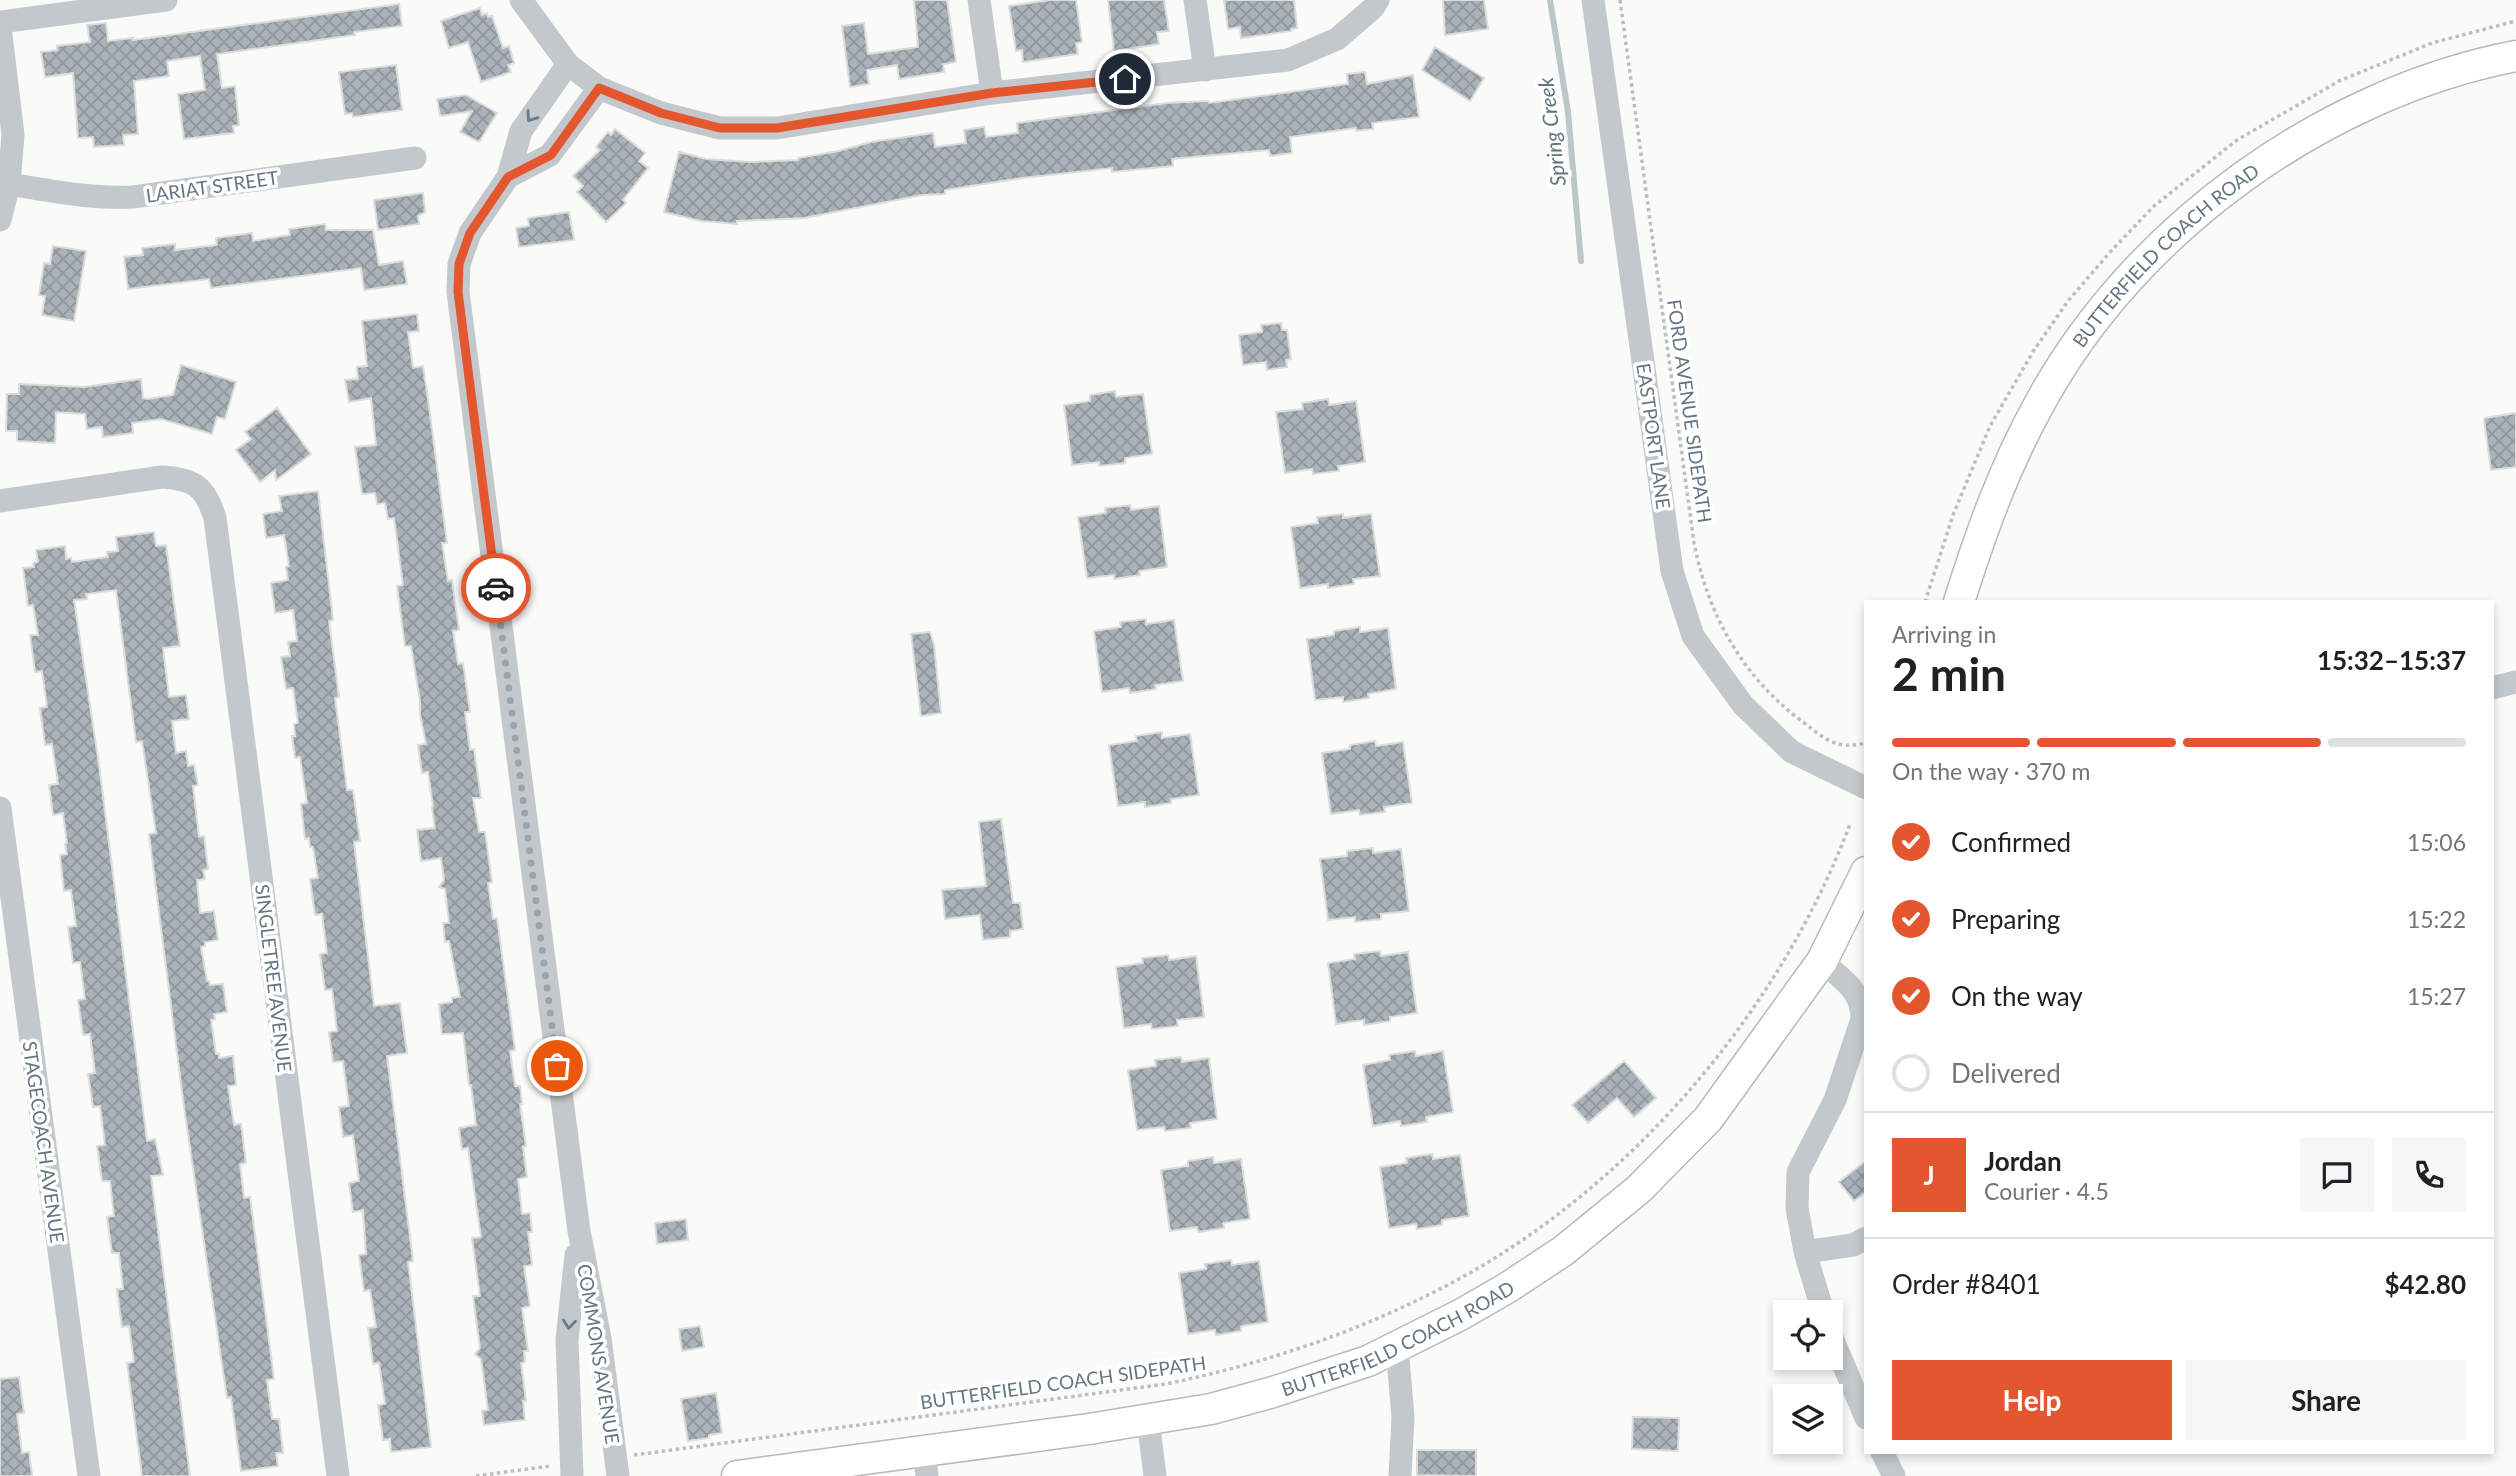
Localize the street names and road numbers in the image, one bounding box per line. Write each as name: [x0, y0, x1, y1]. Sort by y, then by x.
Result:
street label: BUTTERFIELD COACH ROAD: [2067, 158, 2263, 351]
street label: LARIAT STREET: [144, 165, 280, 207]
street label: FORD AVENUE SIDEPATH: [1663, 298, 1717, 524]
street label: EASTPORT LANE: [1632, 362, 1676, 510]
street label: SINGLETREE AVENUE: [251, 883, 297, 1073]
street label: STAGECOACH AVENUE: [18, 1040, 70, 1244]
street label: COMMONS AVENUE: [573, 1262, 625, 1446]
street label: BUTTERFIELD COACH ROAD: [1278, 1275, 1518, 1400]
street label: BUTTERFIELD COACH SIDEPATH: [919, 1351, 1207, 1413]

